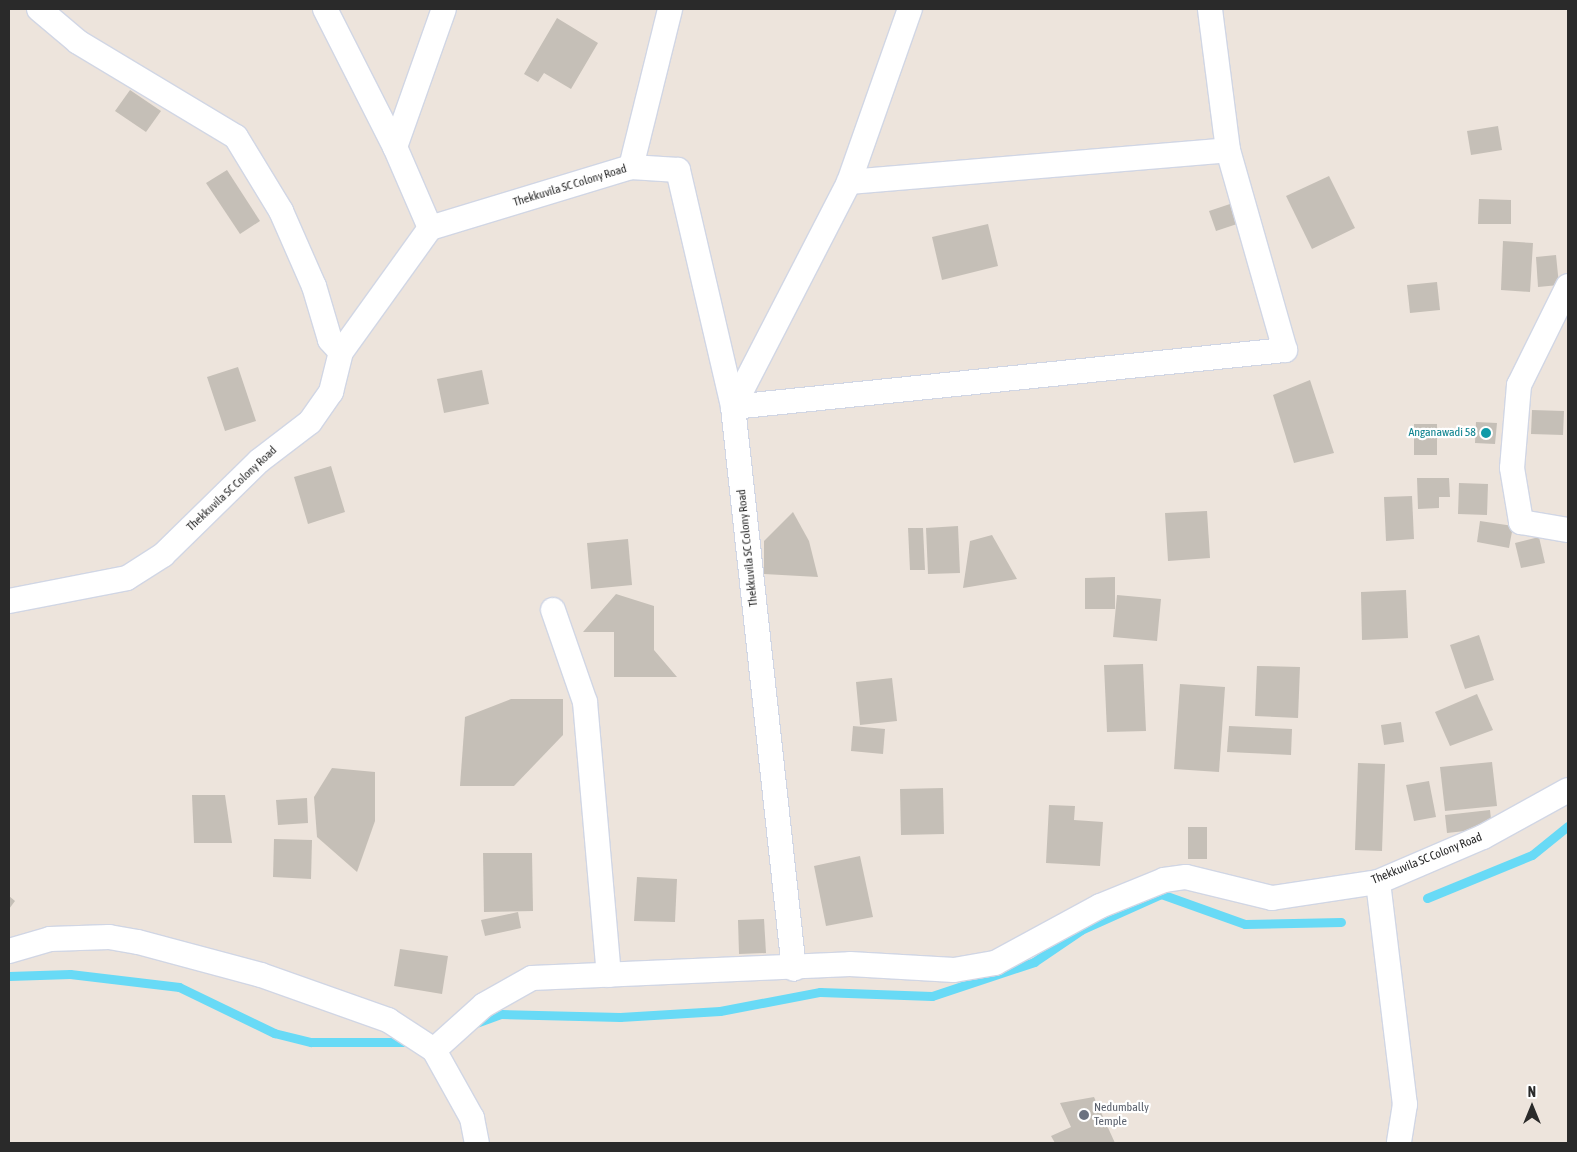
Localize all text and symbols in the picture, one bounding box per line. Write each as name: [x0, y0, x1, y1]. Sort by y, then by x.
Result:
street label: Thekkuvila SC Colony Road: [512, 162, 628, 210]
place label: Anganawadi 58: [1408, 426, 1476, 440]
marker: Anganawadi 58: [1480, 427, 1492, 439]
street label: Thekkuvila SC Colony Road: [184, 444, 280, 534]
street label: Thekkuvila SC Colony Road: [735, 489, 761, 607]
street label: Thekkuvila SC Colony Road: [1370, 830, 1484, 888]
north arrow: [1507, 1082, 1557, 1132]
text: N: [1528, 1084, 1536, 1100]
place label: Nedumbally Temple: [1094, 1101, 1149, 1129]
marker: Nedumbally Temple: [1078, 1109, 1090, 1121]

